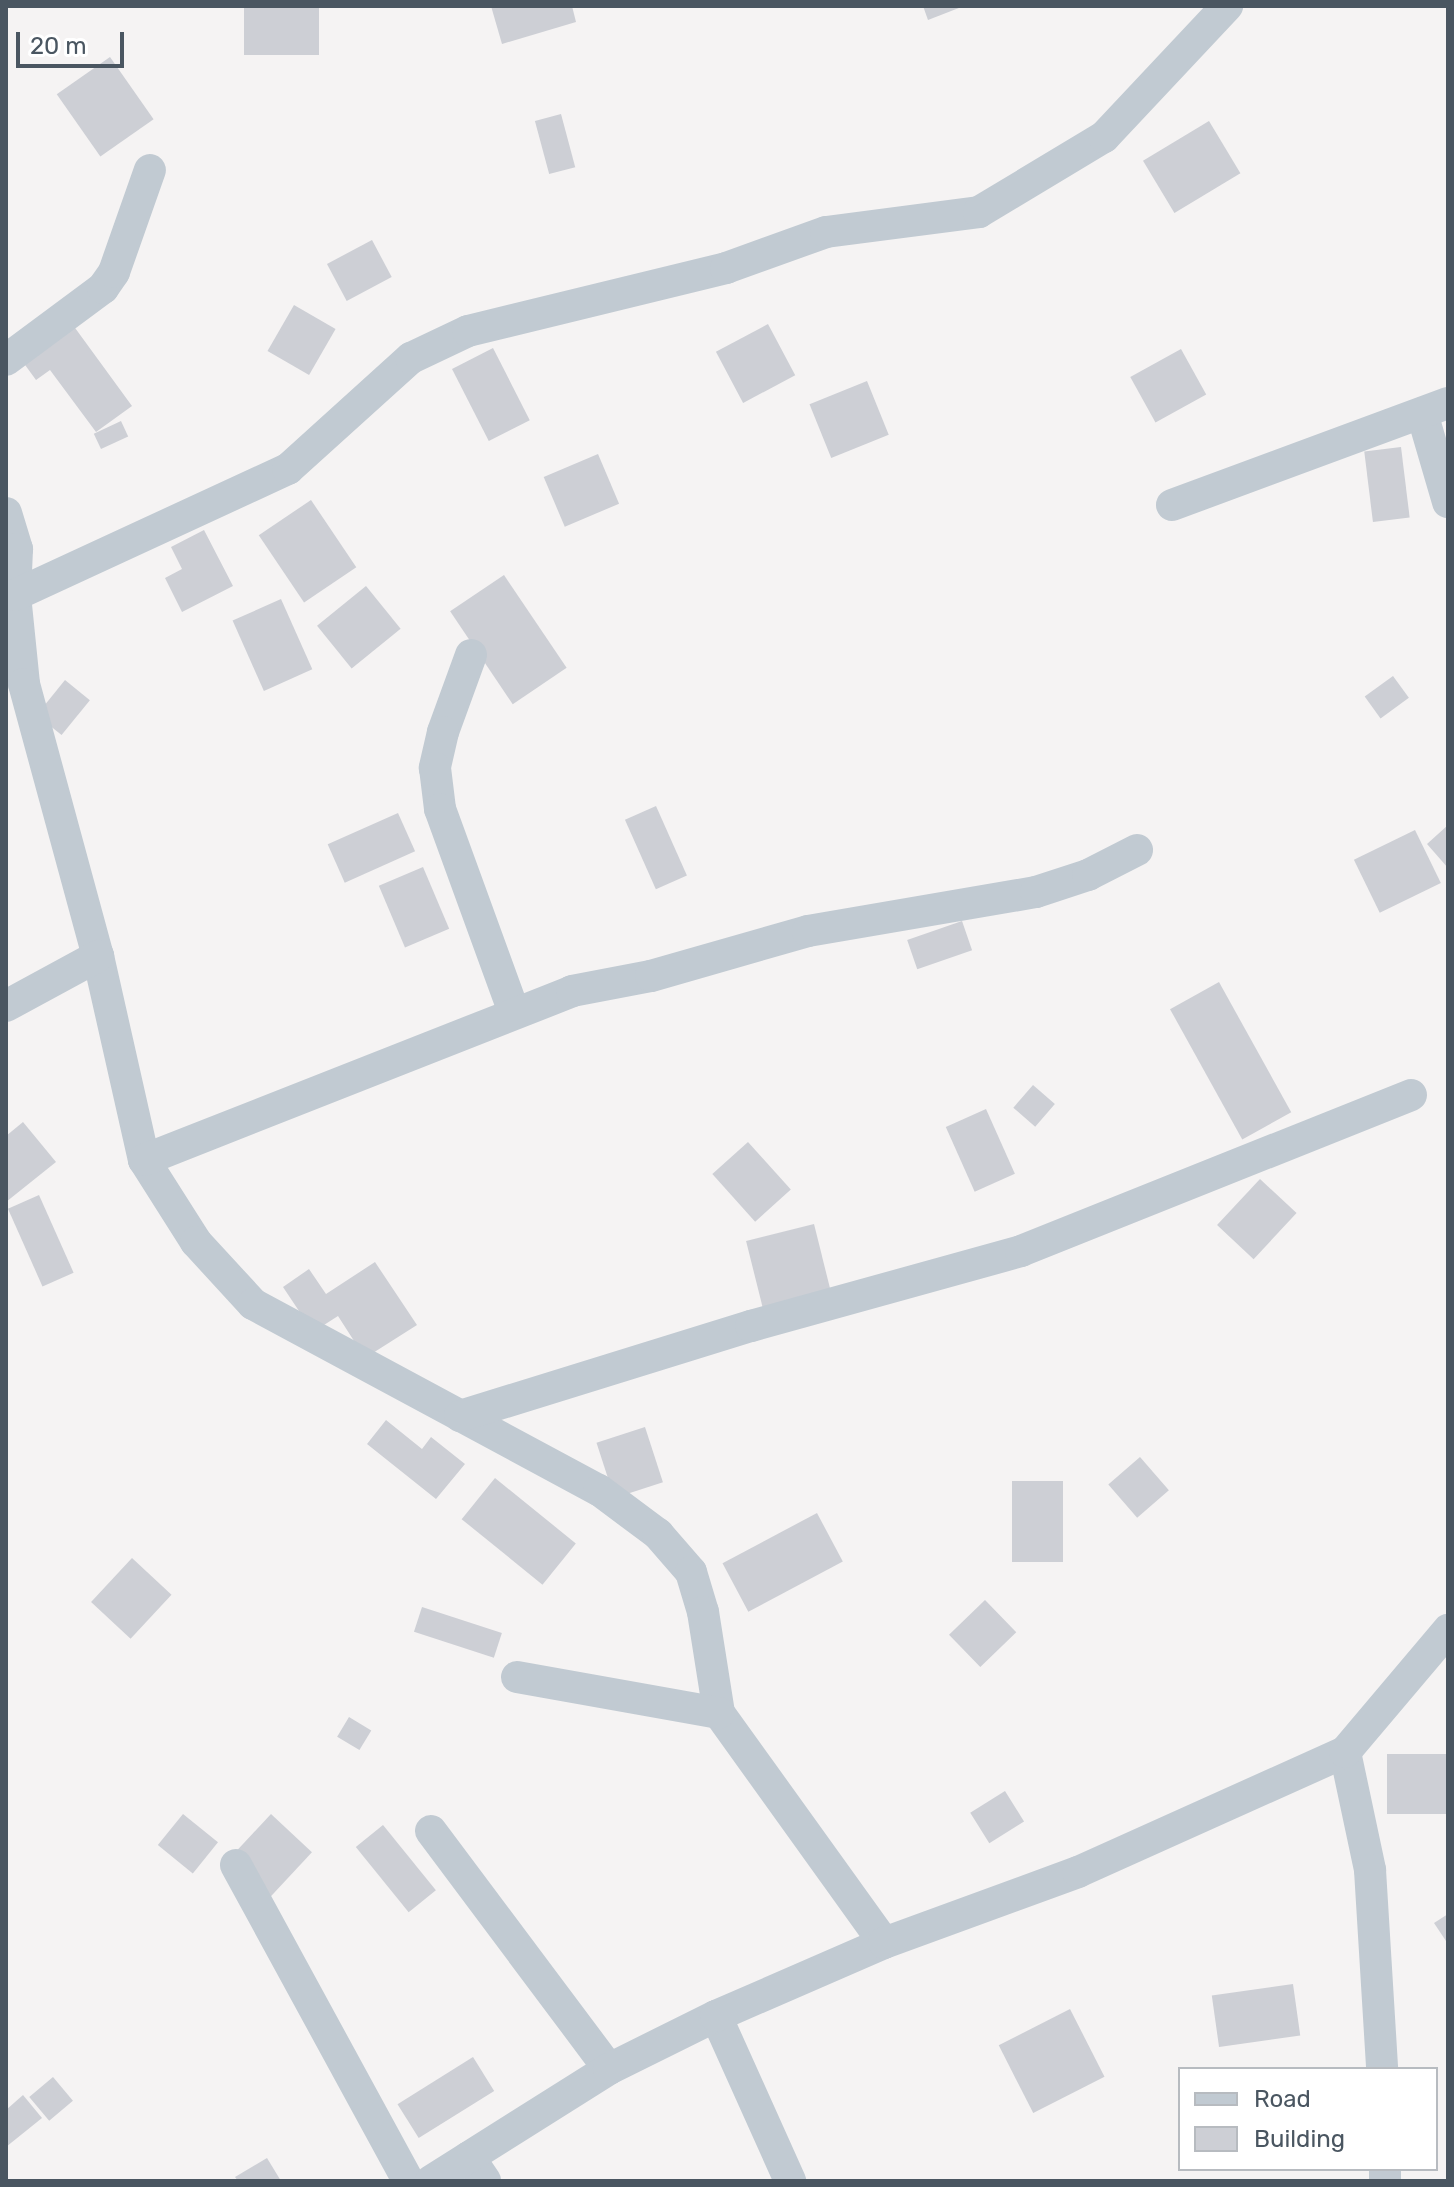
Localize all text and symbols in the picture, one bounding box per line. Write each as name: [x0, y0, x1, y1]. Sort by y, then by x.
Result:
scale bar: [20, 16, 128, 66]
text: 20 m: [30, 32, 87, 60]
legend: [1178, 2067, 1438, 2171]
text: Road: [1254, 2085, 1311, 2113]
text: Building: [1254, 2125, 1345, 2153]

